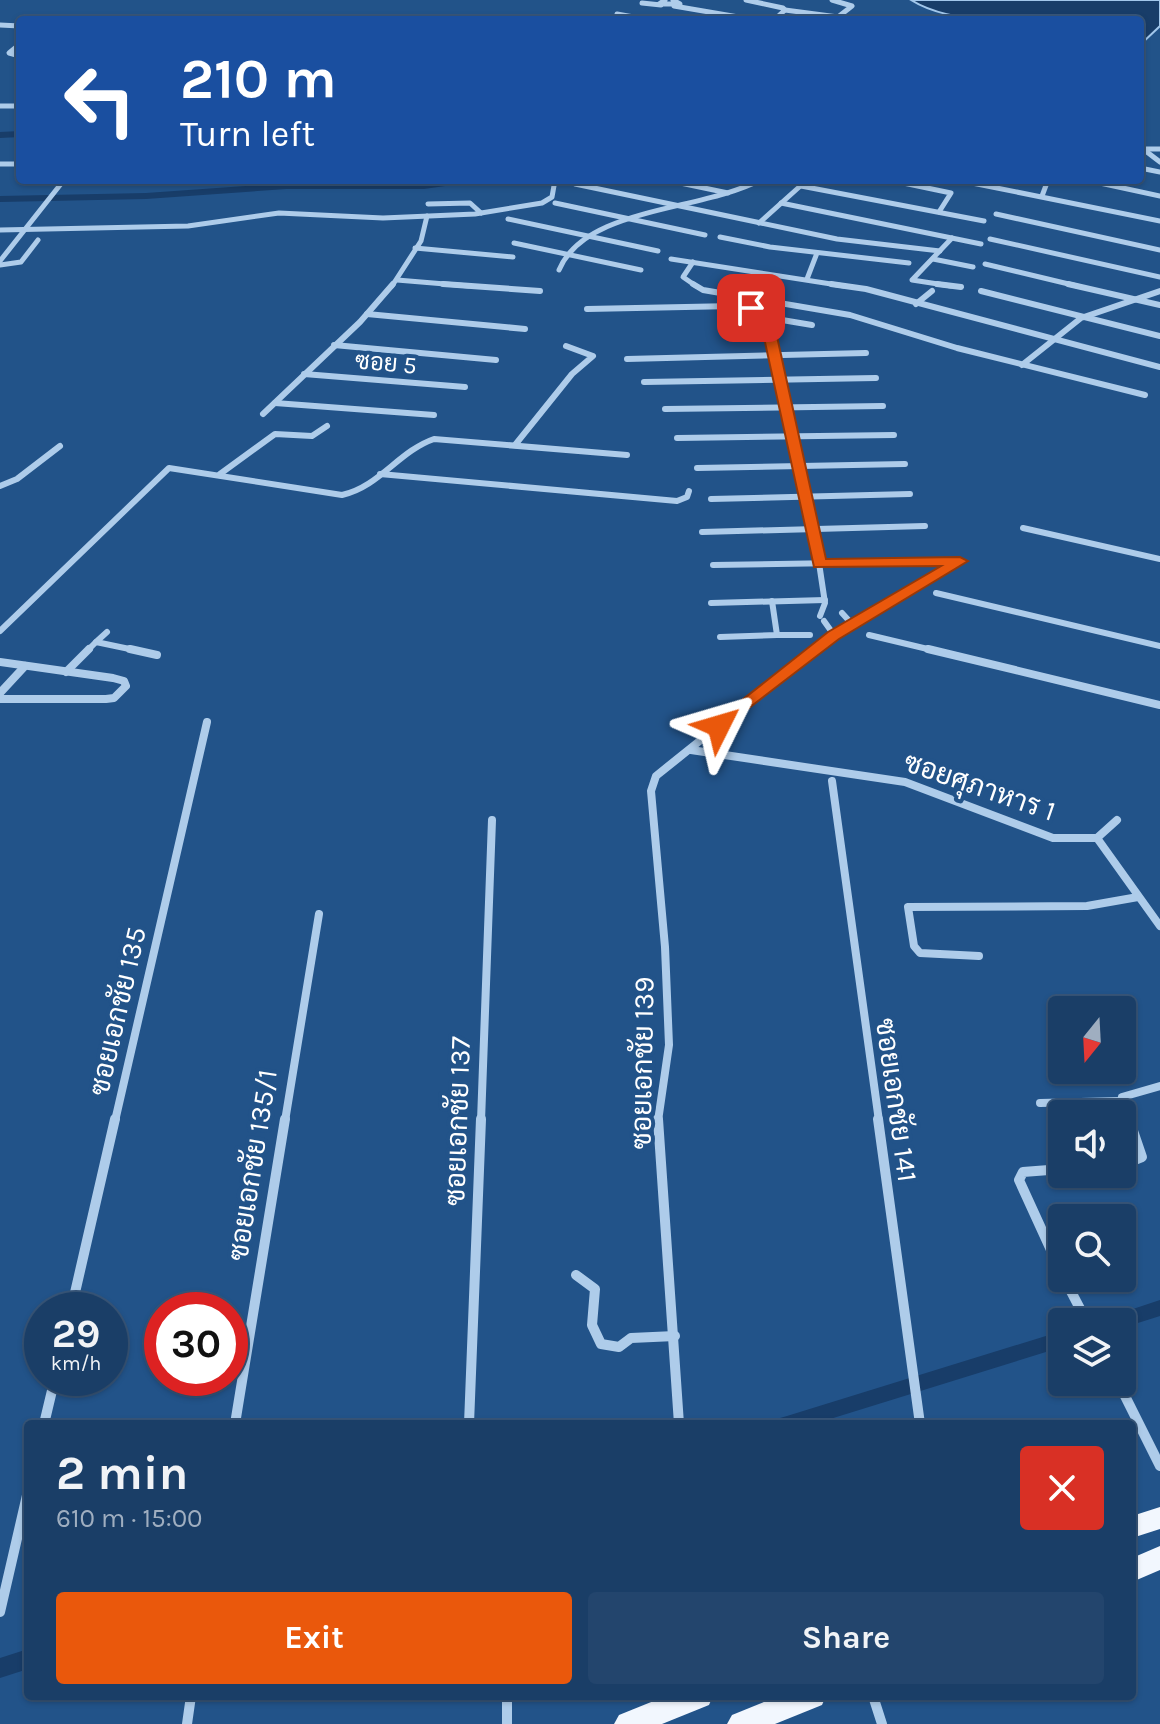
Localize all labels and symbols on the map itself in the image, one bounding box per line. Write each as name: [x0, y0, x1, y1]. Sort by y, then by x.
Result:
pin: [717, 274, 785, 342]
street label: ซอย 5: [354, 346, 418, 380]
position arrow: [677, 684, 761, 768]
street label: ซอยศุภาหาร 1: [899, 745, 1060, 831]
street label: ซอยเอกชัย 135: [80, 923, 153, 1099]
street label: ซอยเอกชัย 139: [622, 976, 661, 1150]
north arrow: [1048, 996, 1136, 1084]
street label: ซอยเอกชัย 141: [869, 1016, 926, 1184]
street label: ซอยเอกชัย 137: [436, 1036, 477, 1206]
street label: ซอยเอกชัย 135/1: [219, 1067, 284, 1263]
speed limit sign: 30: [144, 1292, 248, 1396]

